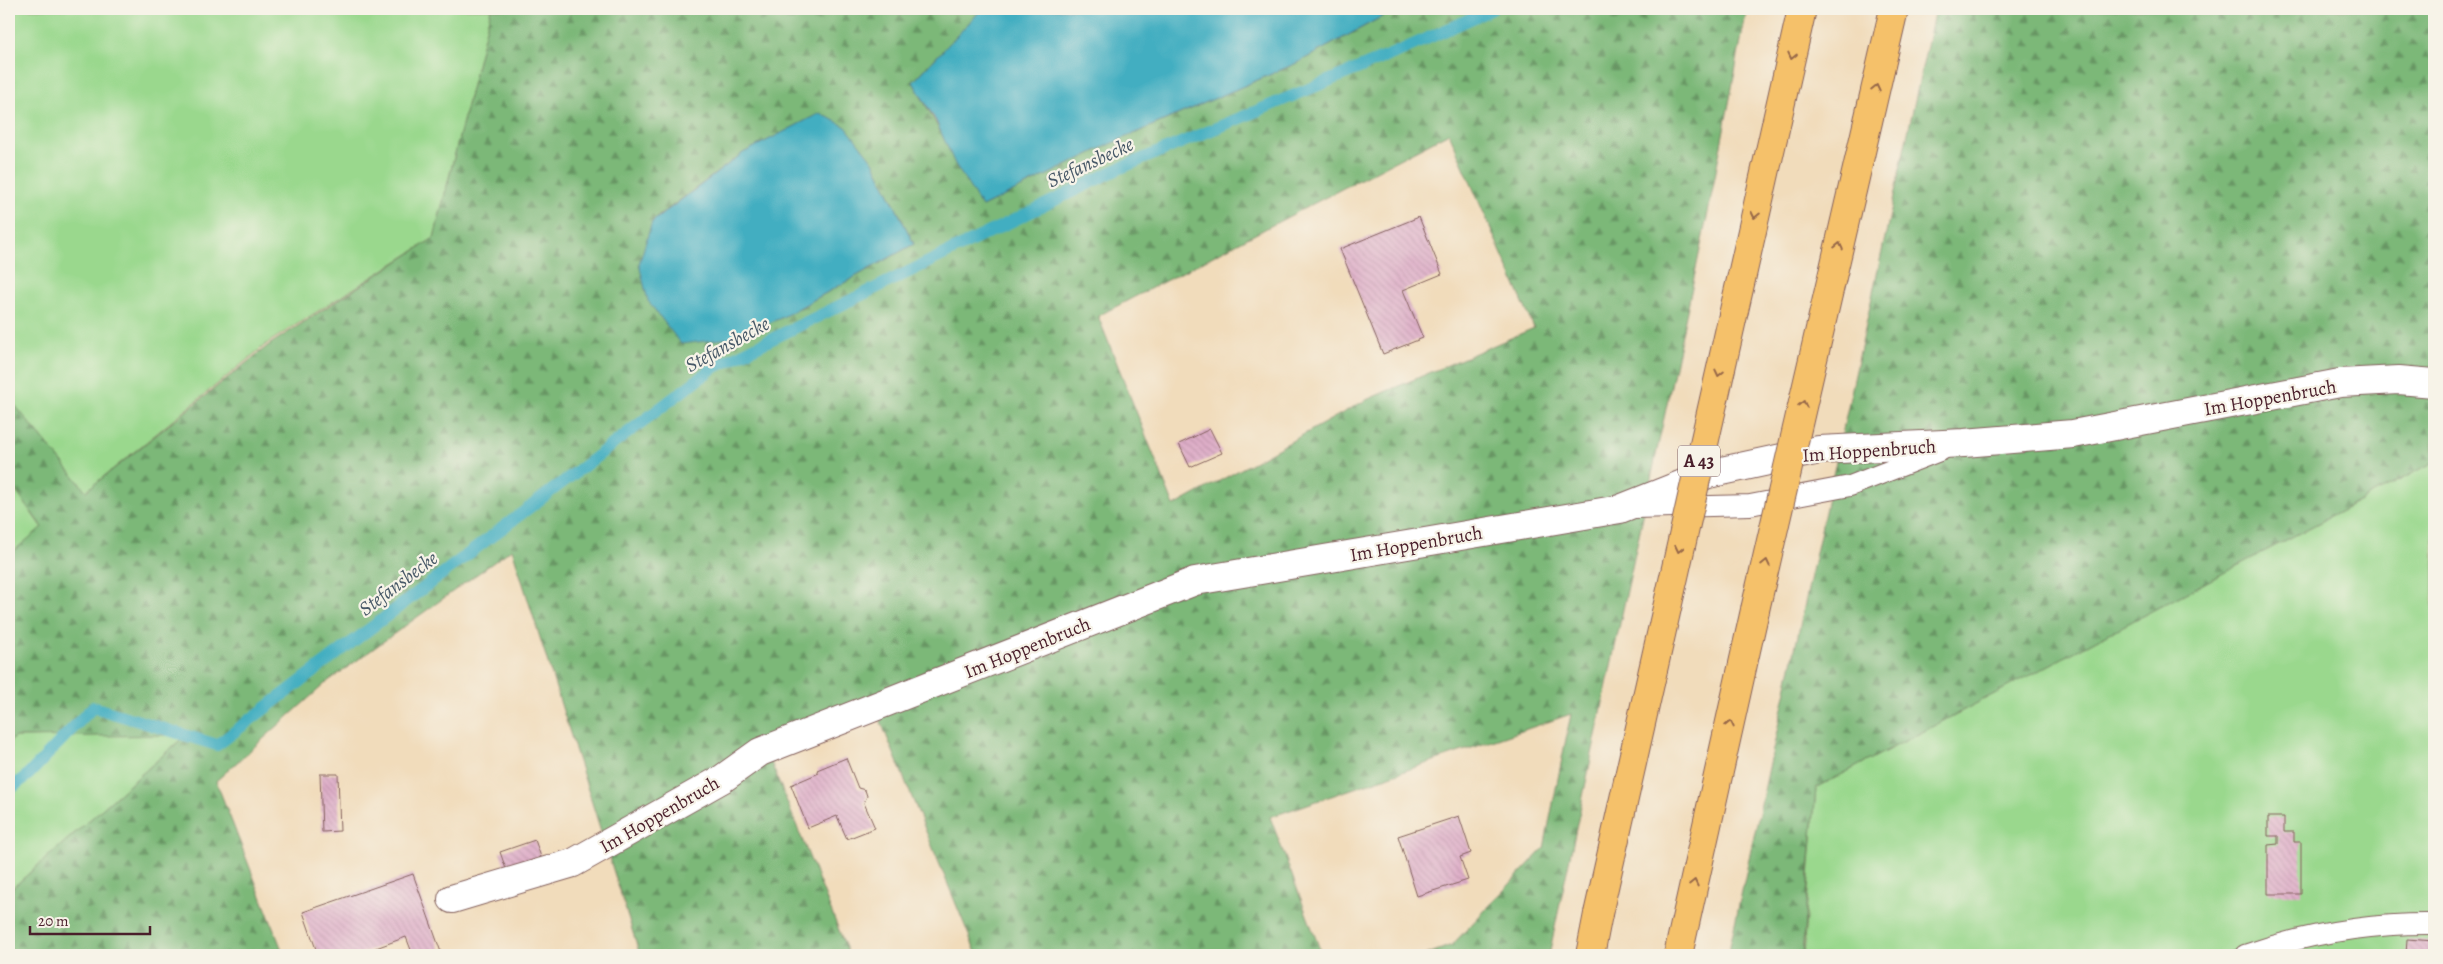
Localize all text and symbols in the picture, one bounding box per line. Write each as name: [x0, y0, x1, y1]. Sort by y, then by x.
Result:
one-way arrow: [1787, 52, 1797, 61]
one-way arrow: [1870, 83, 1881, 92]
water label: Stefansbecke: [1043, 131, 1138, 194]
one-way arrow: [1750, 210, 1761, 219]
one-way arrow: [1833, 241, 1844, 250]
water label: Stefansbecke: [680, 310, 774, 379]
one-way arrow: [1714, 369, 1725, 378]
street label: Im Hoppenbruch: [2202, 374, 2338, 422]
one-way arrow: [1797, 400, 1808, 409]
street label: Im Hoppenbruch: [1801, 433, 1937, 469]
road number: A 43: [1678, 446, 1720, 476]
street label: Im Hoppenbruch: [1348, 520, 1484, 568]
one-way arrow: [1674, 544, 1685, 553]
water label: Stefansbecke: [353, 545, 443, 622]
one-way arrow: [1760, 558, 1771, 567]
street label: Im Hoppenbruch: [960, 611, 1094, 685]
one-way arrow: [1724, 720, 1735, 728]
street label: Im Hoppenbruch: [595, 770, 724, 860]
one-way arrow: [1688, 878, 1699, 887]
scale bar: [30, 904, 150, 936]
text: 20 m: [38, 911, 69, 931]

